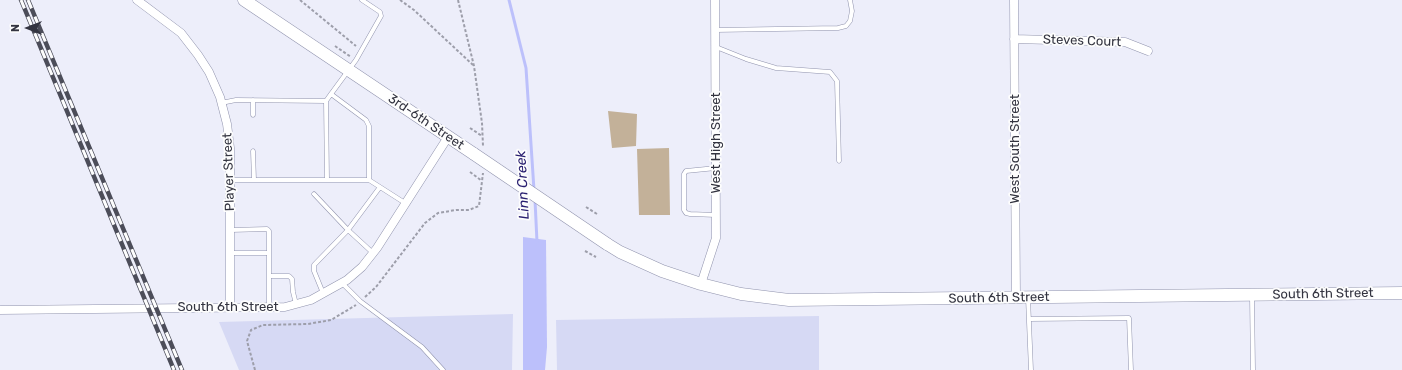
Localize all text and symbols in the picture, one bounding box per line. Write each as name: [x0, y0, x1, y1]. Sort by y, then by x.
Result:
north arrow: [8, 8, 48, 48]
text: N: [9, 24, 22, 32]
street label: Steves Court: [1043, 32, 1121, 50]
street label: 3rd-6th Street: [385, 91, 467, 153]
street label: West High Street: [708, 92, 724, 194]
street label: West South Street: [1007, 94, 1023, 204]
street label: Player Street: [220, 133, 238, 211]
water label: Linn Creek: [513, 150, 533, 220]
street label: South 6th Street: [1272, 285, 1374, 303]
street label: South 6th Street: [948, 289, 1050, 307]
street label: South 6th Street: [177, 299, 279, 315]

